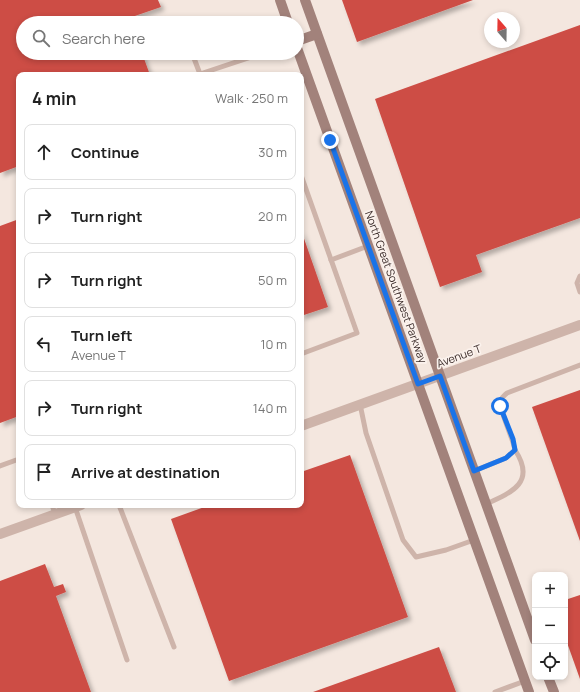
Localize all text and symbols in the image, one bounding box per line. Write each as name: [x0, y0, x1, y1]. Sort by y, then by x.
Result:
north arrow: [484, 12, 520, 48]
search box: [16, 16, 304, 60]
icon: search: [30, 27, 52, 49]
text: Search here: [62, 28, 145, 49]
text: 4 min: [32, 87, 76, 110]
text: Walk · 250 m: [215, 89, 288, 107]
route end: [321, 131, 339, 149]
icon: ahead: [33, 141, 55, 163]
text: Continue: [71, 142, 139, 163]
text: 30 m: [258, 143, 287, 161]
icon: right: [33, 205, 55, 227]
text: Turn right: [71, 206, 142, 227]
text: 20 m: [258, 207, 287, 225]
street label: North Great Southwest Parkway: [362, 209, 431, 365]
icon: right: [33, 269, 55, 291]
text: Turn right: [71, 270, 142, 291]
text: 50 m: [258, 271, 287, 289]
text: Turn left: [71, 325, 133, 346]
icon: left: [33, 333, 55, 355]
text: 10 m: [260, 335, 287, 353]
street label: Avenue T: [434, 340, 484, 371]
text: Avenue T: [71, 346, 126, 364]
icon: right: [33, 397, 55, 419]
route start: [491, 397, 509, 415]
text: Turn right: [71, 398, 142, 419]
text: 140 m: [253, 399, 287, 417]
icon: arrive: [33, 461, 55, 483]
text: Arrive at destination: [71, 462, 220, 483]
map controls: [532, 572, 568, 680]
button: +: [532, 572, 568, 608]
button: −: [532, 608, 568, 644]
button: locate: [532, 644, 568, 680]

